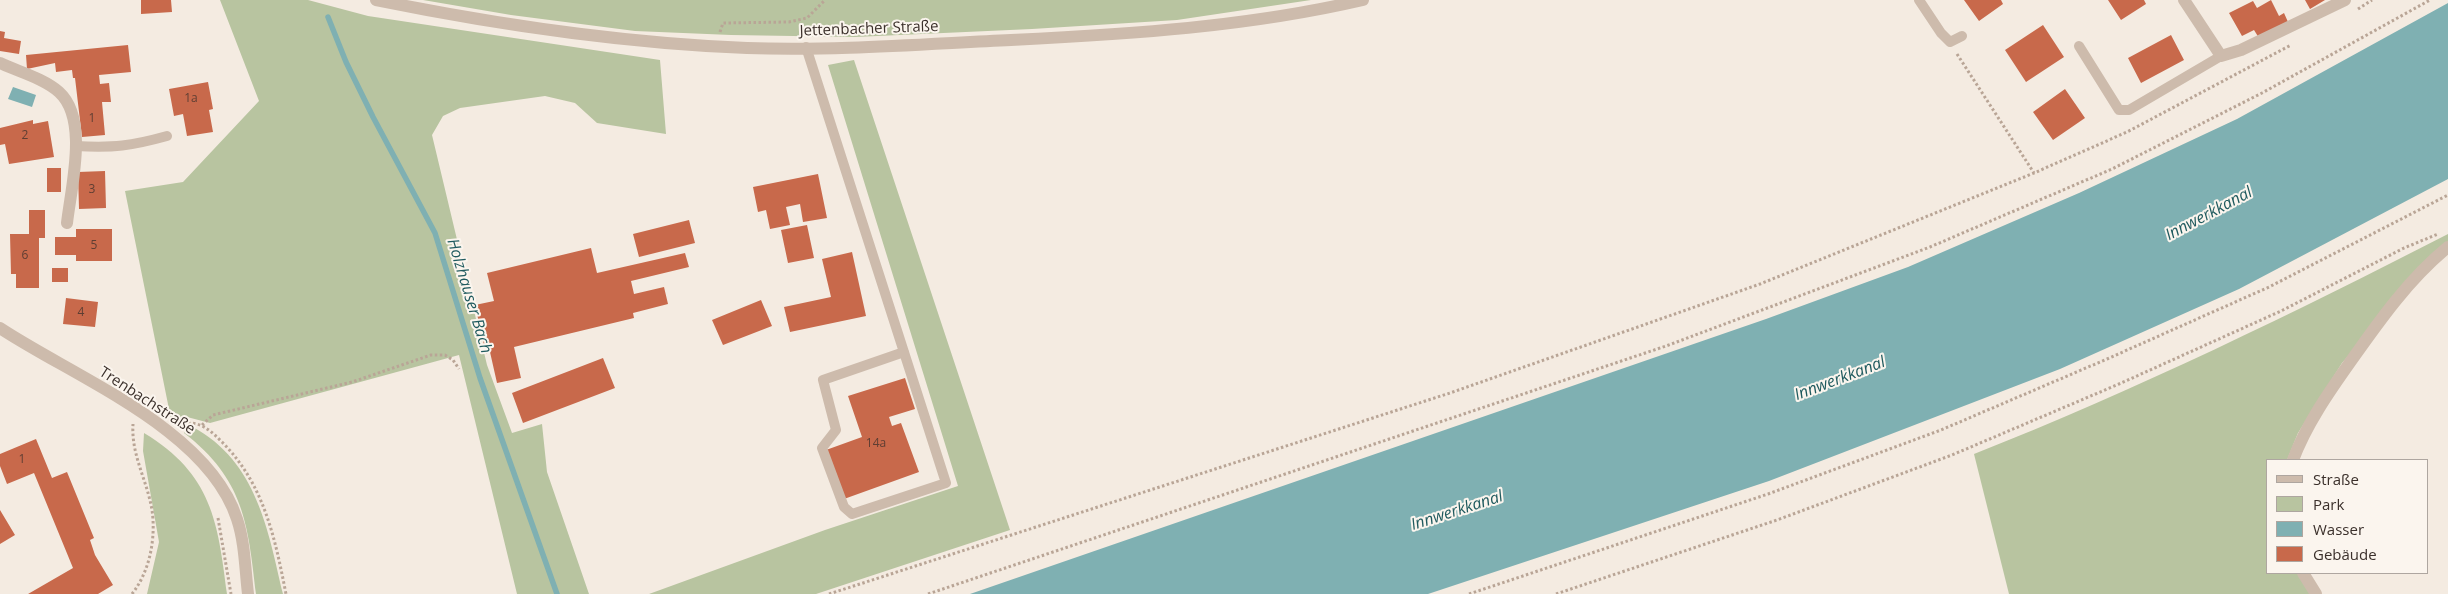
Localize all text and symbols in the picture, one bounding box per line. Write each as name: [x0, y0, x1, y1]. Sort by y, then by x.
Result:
street label: Jettenbacher Straße: [799, 18, 939, 40]
house number: 1a: [184, 92, 198, 106]
house number: 1: [89, 112, 95, 126]
house number: 2: [22, 129, 28, 143]
house number: 3: [89, 183, 95, 197]
water label: Innwerkkanal: [2162, 183, 2256, 245]
water label: Holzhauser Bach: [442, 236, 496, 356]
house number: 5: [91, 239, 97, 253]
house number: 6: [22, 249, 28, 263]
house number: 4: [78, 306, 84, 320]
water label: Innwerkkanal: [1792, 353, 1888, 405]
street label: Trenbachstraße: [96, 363, 198, 439]
house number: 14a: [866, 437, 886, 451]
house number: 1: [19, 453, 25, 467]
legend: [2266, 459, 2428, 574]
text: Straße: [2313, 469, 2359, 489]
water label: Innwerkkanal: [1409, 487, 1505, 535]
text: Park: [2313, 494, 2344, 514]
text: Wasser: [2313, 519, 2364, 539]
text: Gebäude: [2313, 544, 2377, 564]

